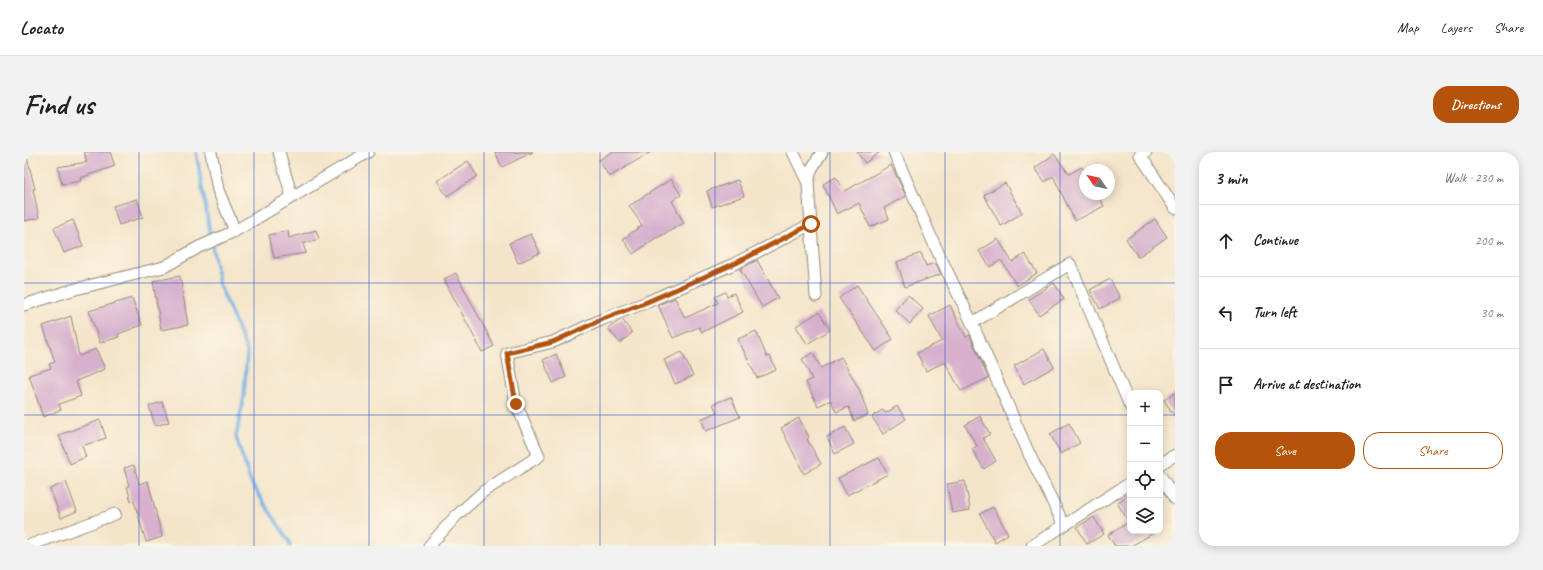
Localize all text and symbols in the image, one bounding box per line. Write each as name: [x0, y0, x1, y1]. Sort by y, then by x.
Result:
text: Locato: [20, 16, 63, 40]
text: Map: [1397, 19, 1419, 36]
text: Layers: [1441, 19, 1472, 36]
text: Share: [1494, 19, 1523, 36]
button: Directions: [1433, 86, 1519, 123]
text: Find us: [24, 87, 94, 122]
north arrow: [1079, 164, 1115, 200]
text: 3 min: [1215, 168, 1248, 189]
text: Walk · 230 m: [1444, 170, 1503, 186]
route start: [802, 215, 820, 233]
icon: ahead: [1215, 230, 1237, 252]
text: Continue: [1253, 231, 1298, 250]
text: 200 m: [1475, 233, 1503, 249]
icon: left: [1215, 302, 1237, 324]
text: Turn left: [1253, 303, 1296, 322]
text: 30 m: [1481, 305, 1503, 321]
icon: arrive: [1215, 374, 1237, 396]
text: Arrive at destination: [1253, 375, 1360, 394]
map controls: [1127, 390, 1163, 534]
button: +: [1127, 390, 1163, 426]
route end: [507, 395, 525, 413]
button: −: [1127, 426, 1163, 462]
button: Save: [1215, 432, 1355, 469]
button: Share: [1363, 432, 1503, 469]
button: locate: [1127, 462, 1163, 498]
button: layers: [1127, 498, 1163, 534]

